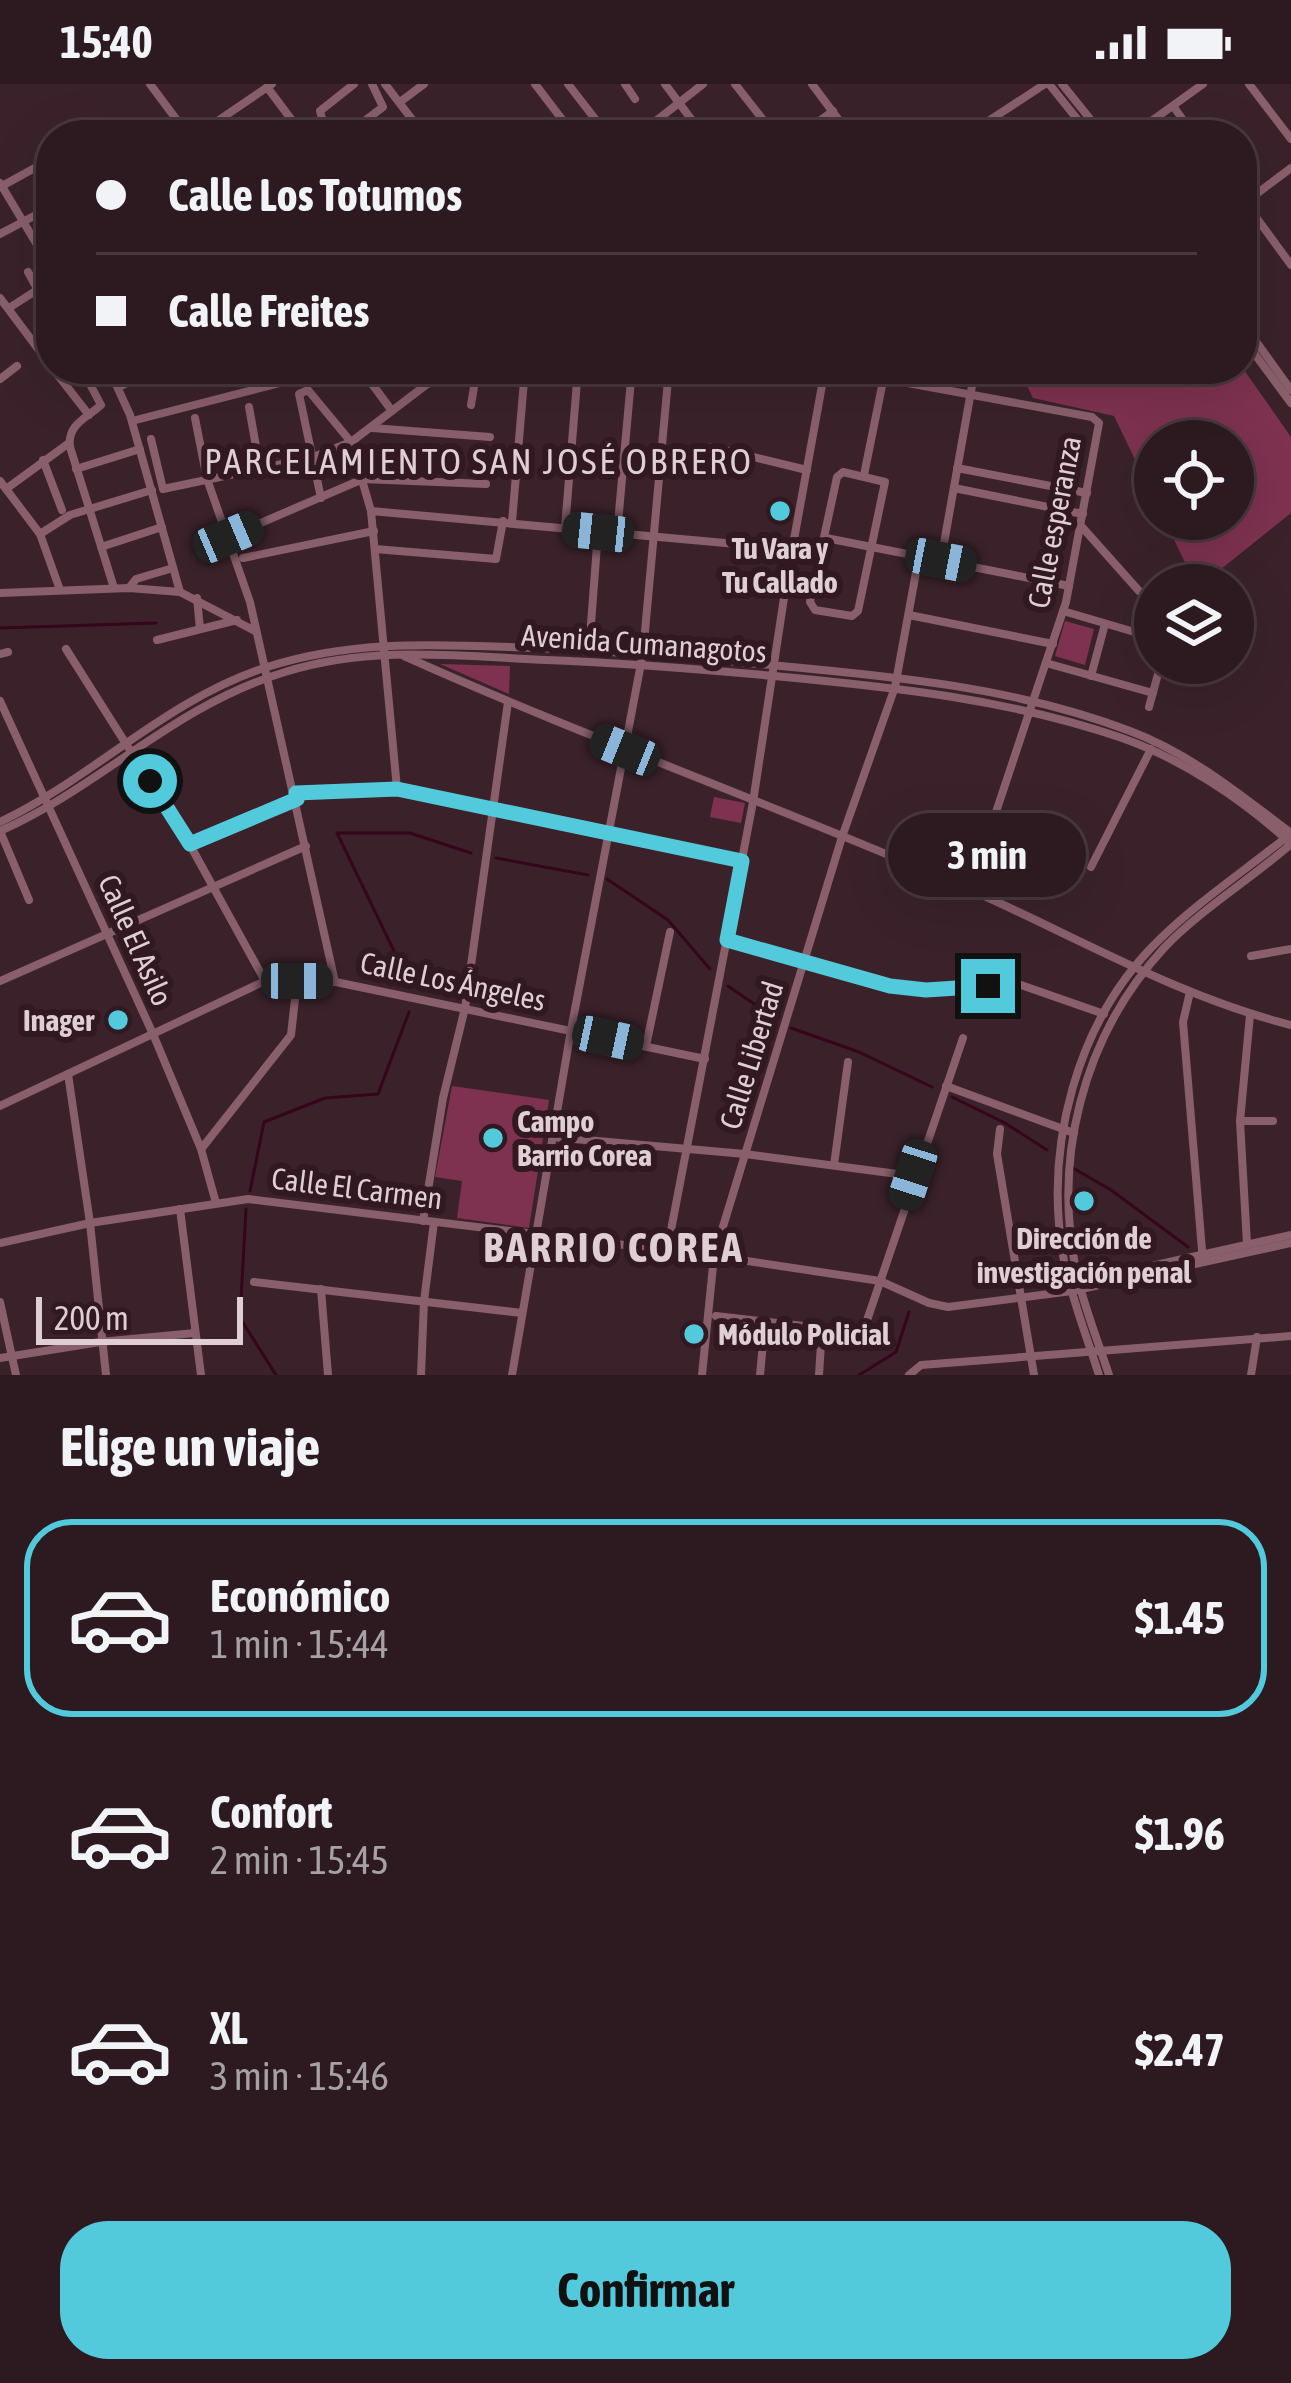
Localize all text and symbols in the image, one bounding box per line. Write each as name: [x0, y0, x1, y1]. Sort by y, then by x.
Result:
text: 15:40: [60, 16, 153, 68]
text: Calle Los Totumos: [168, 169, 462, 221]
text: Calle Freites: [168, 285, 369, 337]
map controls: [1134, 420, 1254, 684]
button: locate: [1134, 420, 1254, 540]
street label: Calle esperanza: [1021, 433, 1087, 611]
district label: PARCELAMIENTO SAN JOSÉ OBRERO: [204, 440, 754, 482]
marker: Tu Vara y Tu Callado: [767, 498, 793, 524]
car: [188, 506, 268, 568]
car: [560, 510, 636, 554]
place label: Tu Vara y Tu Callado: [722, 531, 838, 599]
car: [902, 535, 980, 585]
button: layers: [1134, 564, 1254, 684]
street label: Avenida Cumanagotos: [520, 617, 768, 669]
car: [585, 720, 665, 780]
route start: [123, 754, 177, 808]
callout: 3 min: [889, 812, 1087, 896]
text: 3 min: [947, 833, 1027, 877]
street label: Calle El Asilo: [92, 869, 180, 1011]
street label: Calle Los Ángeles: [357, 945, 549, 1017]
route end: [961, 959, 1015, 1013]
car: [261, 963, 333, 999]
street label: Calle Libertad: [712, 977, 790, 1133]
place label: Inager: [23, 1003, 95, 1037]
marker: Inager: [105, 1007, 131, 1033]
car: [569, 1013, 647, 1063]
place label: Campo Barrio Corea: [517, 1104, 652, 1172]
marker: Campo Barrio Corea: [480, 1125, 506, 1151]
car: [885, 1135, 941, 1215]
street label: Calle El Carmen: [270, 1161, 444, 1215]
marker: Dirección de investigación penal: [1071, 1188, 1097, 1214]
place label: Dirección de investigación penal: [977, 1221, 1192, 1289]
district label: BARRIO COREA: [483, 1223, 745, 1271]
scale bar: [36, 1291, 243, 1344]
text: 200 m: [54, 1299, 129, 1337]
place label: Módulo Policial: [718, 1317, 891, 1351]
marker: Módulo Policial: [681, 1321, 707, 1347]
text: Elige un viaje: [60, 1416, 320, 1477]
icon: car: [66, 1564, 174, 1672]
text: Económico: [210, 1570, 391, 1622]
text: $1.45: [1135, 1592, 1225, 1644]
text: 1 min · 15:44: [210, 1622, 389, 1666]
icon: car: [66, 1780, 174, 1888]
text: Confort: [210, 1786, 333, 1838]
text: $1.96: [1135, 1808, 1225, 1860]
text: 2 min · 15:45: [210, 1838, 389, 1882]
icon: car: [66, 1996, 174, 2104]
text: XL: [210, 2002, 248, 2054]
text: $2.47: [1135, 2024, 1225, 2076]
text: 3 min · 15:46: [210, 2054, 389, 2098]
button: Confirmar: [60, 2221, 1231, 2359]

